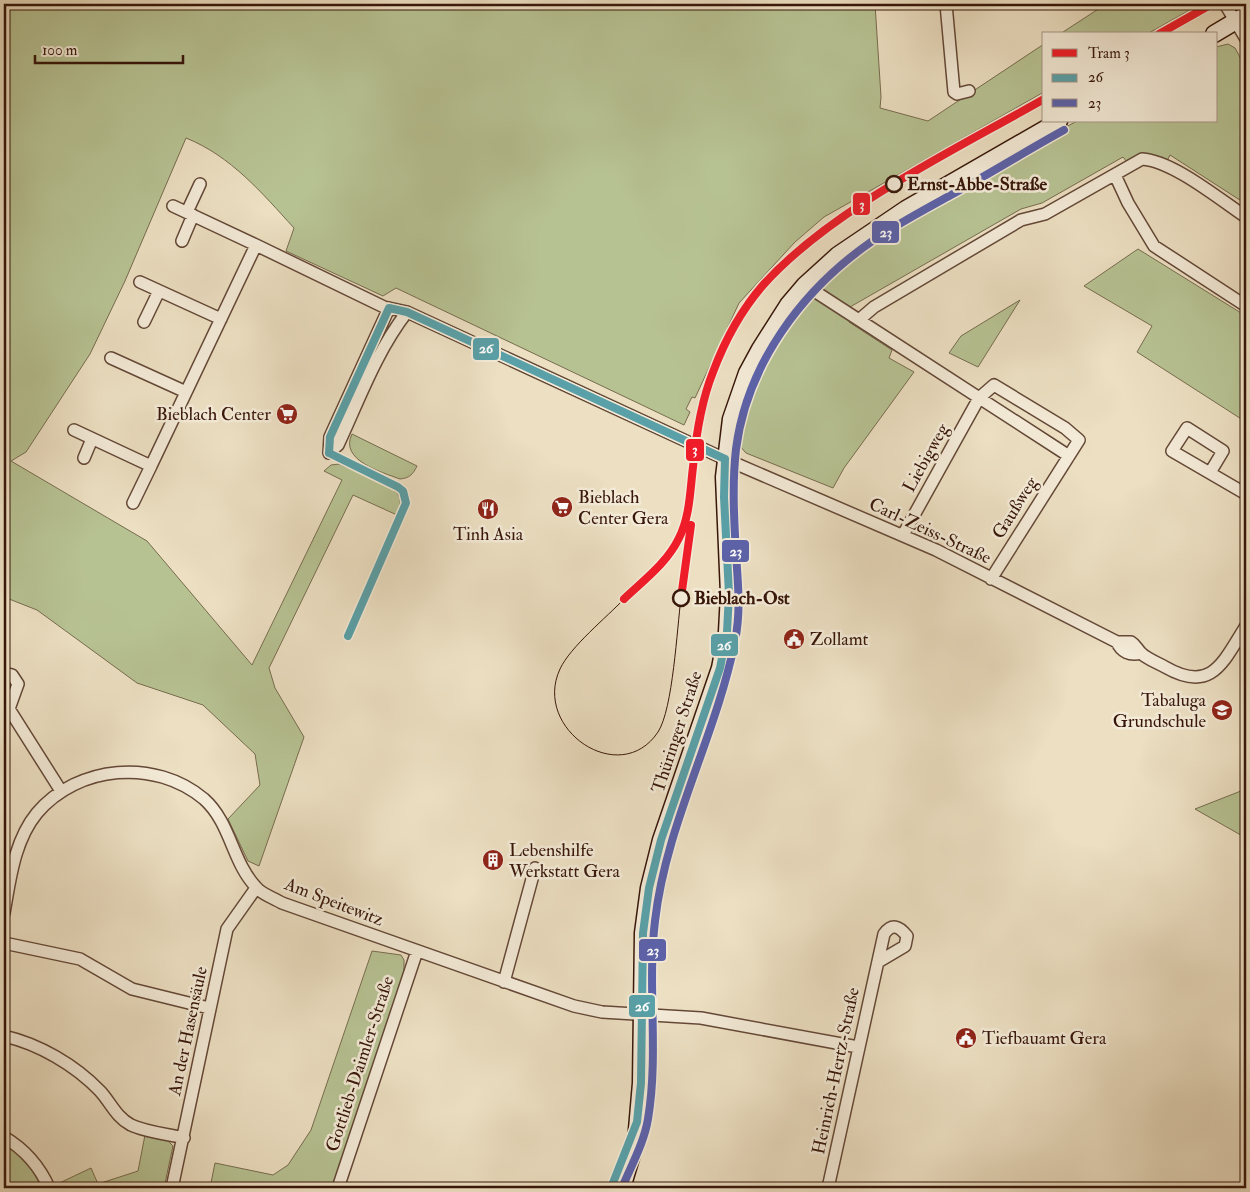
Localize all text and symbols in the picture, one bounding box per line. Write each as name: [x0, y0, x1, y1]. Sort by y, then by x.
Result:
scale bar: [35, 32, 182, 64]
legend: [1042, 32, 1218, 122]
text: 100 m: [42, 41, 78, 60]
text: Tram 3: [1088, 44, 1130, 63]
text: 26: [1088, 68, 1105, 87]
text: 23: [1088, 94, 1101, 113]
place label: Ernst-Abbe-Straße: [907, 173, 1047, 196]
marker: Ernst-Abbe-Straße: [885, 175, 903, 193]
line badge: 3: [852, 192, 871, 216]
text: 3: [859, 196, 865, 213]
line badge: 23: [871, 220, 900, 244]
text: 23: [880, 224, 892, 241]
line badge: 26: [472, 337, 500, 361]
text: 26: [479, 340, 494, 357]
supermarket icon: Bieblach Center: [275, 402, 299, 426]
place label: Bieblach Center: [156, 403, 271, 426]
street label: Liebigweg: [898, 419, 955, 496]
line badge: 3: [685, 438, 705, 462]
text: 3: [692, 441, 698, 458]
street label: Gaußweg: [987, 472, 1044, 543]
place label: Bieblach Center Gera: [578, 486, 669, 530]
street label: Carl-Zeiss-Straße: [865, 493, 995, 570]
supermarket icon: Bieblach Center Gera: [550, 495, 574, 519]
restaurant icon: Tinh Asia: [476, 497, 500, 521]
place label: Tinh Asia: [453, 523, 524, 546]
line badge: 23: [721, 539, 750, 563]
text: 23: [730, 543, 742, 560]
place label: Bieblach-Ost: [694, 587, 790, 610]
marker: Bieblach-Ost: [672, 589, 690, 607]
public building icon: Zollamt: [782, 627, 806, 651]
place label: Zollamt: [810, 628, 869, 651]
line badge: 26: [710, 633, 739, 657]
text: 26: [717, 637, 732, 654]
street label: Thüringer Straße: [646, 668, 708, 796]
place label: Tabaluga Grundschule: [1113, 689, 1207, 733]
school or university icon: Tabaluga Grundschule: [1210, 698, 1234, 722]
place label: Lebenshilfe Werkstatt Gera: [508, 839, 621, 883]
building icon: Lebenshilfe Werkstatt Gera: [481, 848, 505, 872]
street label: Am Speitewitz: [280, 872, 387, 932]
line badge: 23: [638, 938, 667, 962]
text: 23: [647, 942, 659, 959]
street label: An der Hasensäule: [163, 964, 213, 1099]
street label: Gottlieb-Daimler-Straße: [321, 973, 399, 1155]
street label: Heinrich-Hertz-Straße: [807, 985, 865, 1157]
line badge: 26: [628, 994, 656, 1018]
text: 26: [635, 998, 650, 1015]
public building icon: Tiefbauamt Gera: [954, 1026, 978, 1050]
place label: Tiefbauamt Gera: [982, 1027, 1107, 1050]

